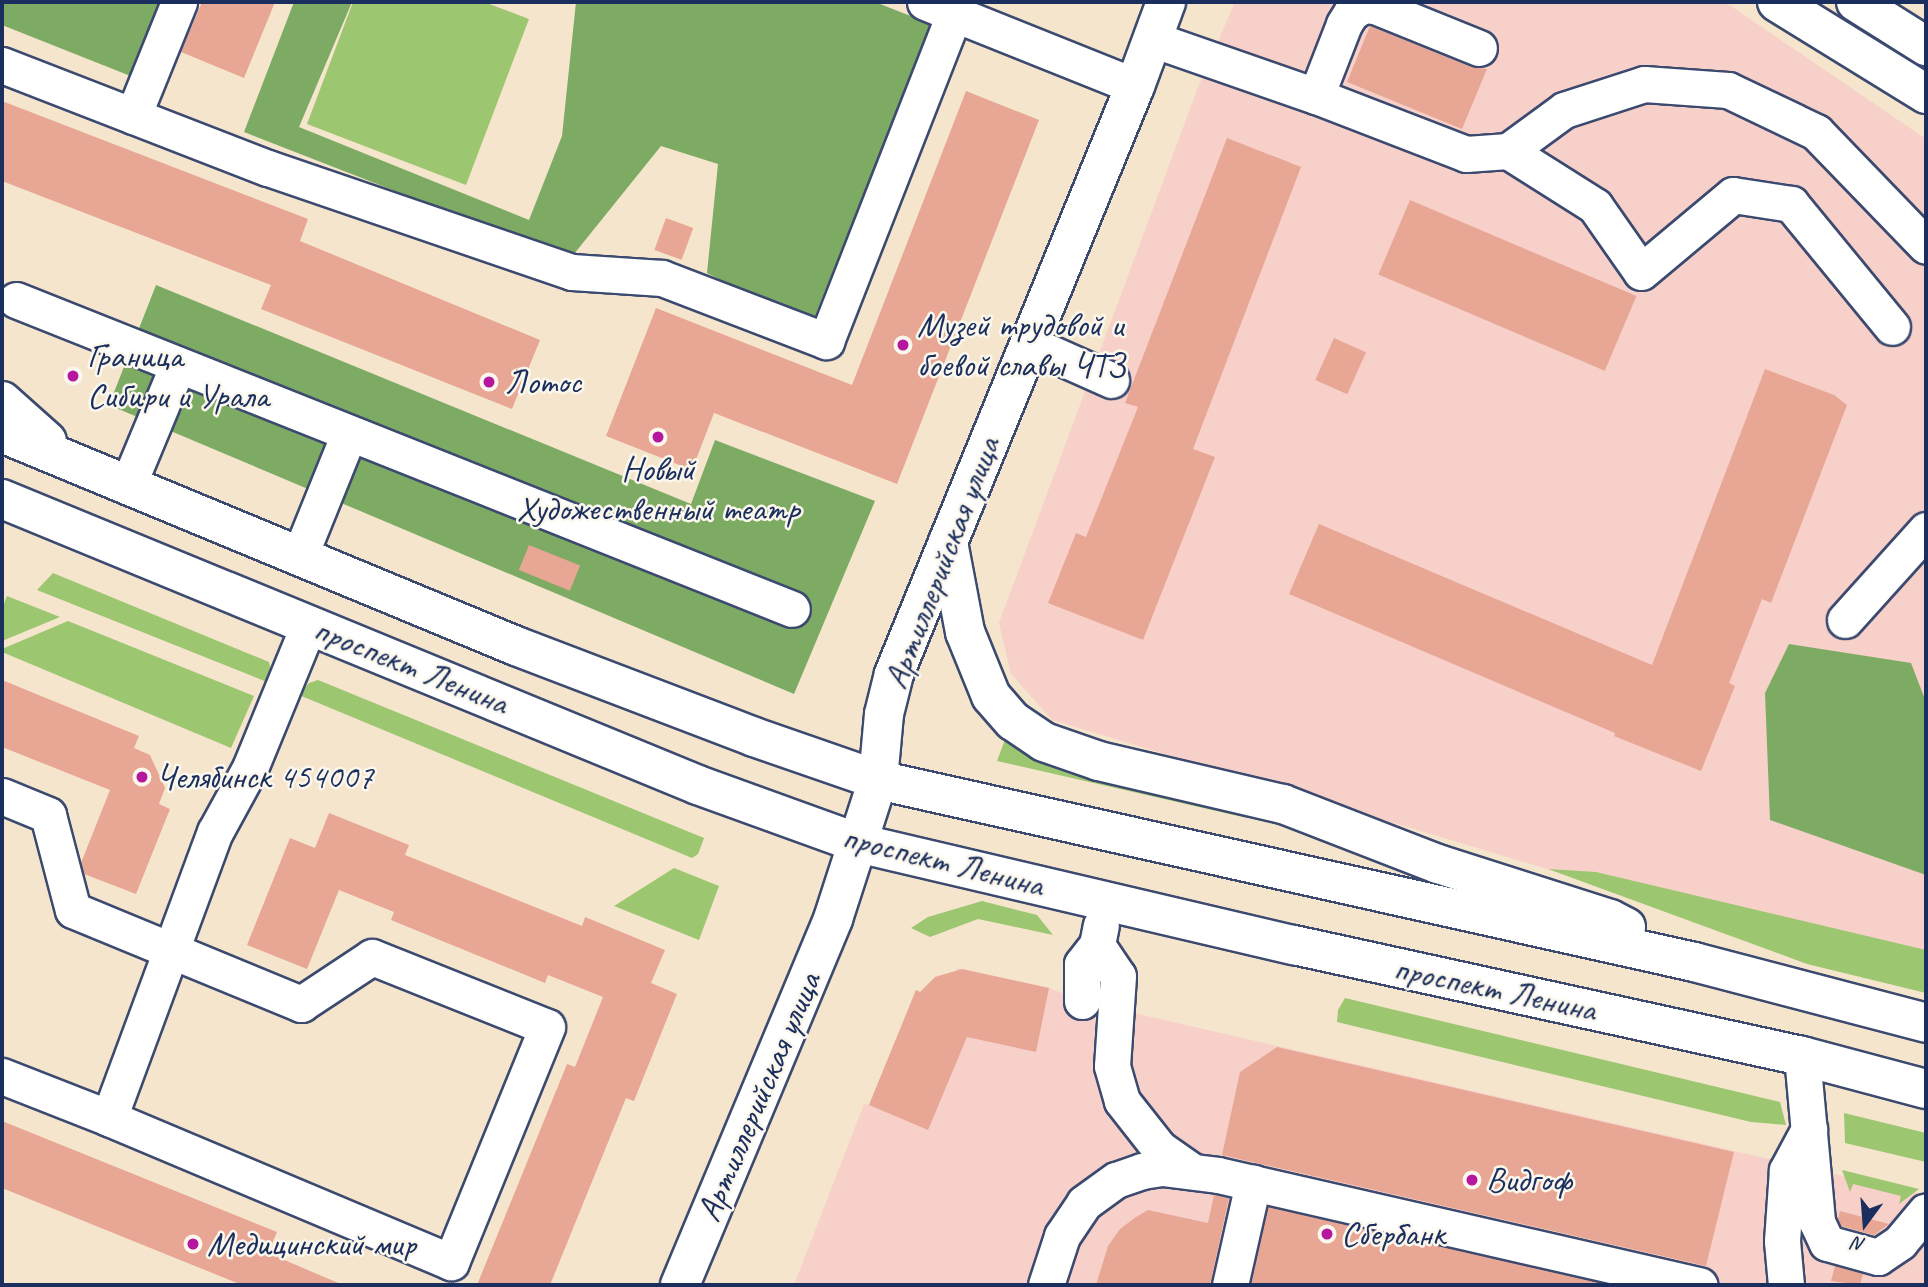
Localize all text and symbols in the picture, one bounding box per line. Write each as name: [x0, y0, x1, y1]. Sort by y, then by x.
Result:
place label: Музей трудовой и боевой славы ЧТЗ: [917, 304, 1125, 386]
place label: Граница Сибири и Урала: [87, 335, 269, 417]
marker: Музей трудовой и боевой славы ЧТЗ: [895, 337, 911, 353]
place label: Лотос: [505, 361, 581, 403]
marker: Граница Сибири и Урала: [65, 368, 81, 384]
marker: Лотос: [479, 372, 499, 392]
marker: Новый Художественный театр: [650, 429, 666, 445]
street label: Артиллерийская улица: [874, 430, 1010, 696]
place label: Новый Художественный театр: [516, 448, 800, 530]
street label: проспект Ленина: [307, 608, 515, 724]
place label: Челябинск 454007: [156, 756, 373, 798]
marker: Челябинск 454007: [134, 769, 150, 785]
street label: проспект Ленина: [837, 815, 1049, 907]
street label: проспект Ленина: [1389, 947, 1601, 1031]
street label: Артиллерийская улица: [687, 965, 831, 1229]
place label: Видгоф: [1486, 1159, 1571, 1201]
marker: Видгоф: [1464, 1172, 1480, 1188]
north arrow: [1830, 1189, 1900, 1259]
place label: Сбербанк: [1341, 1213, 1445, 1255]
place label: Медицинский мир: [207, 1223, 416, 1265]
marker: Сбербанк: [1319, 1226, 1335, 1242]
text: N: [1850, 1231, 1868, 1257]
marker: Медицинский мир: [185, 1236, 201, 1252]

